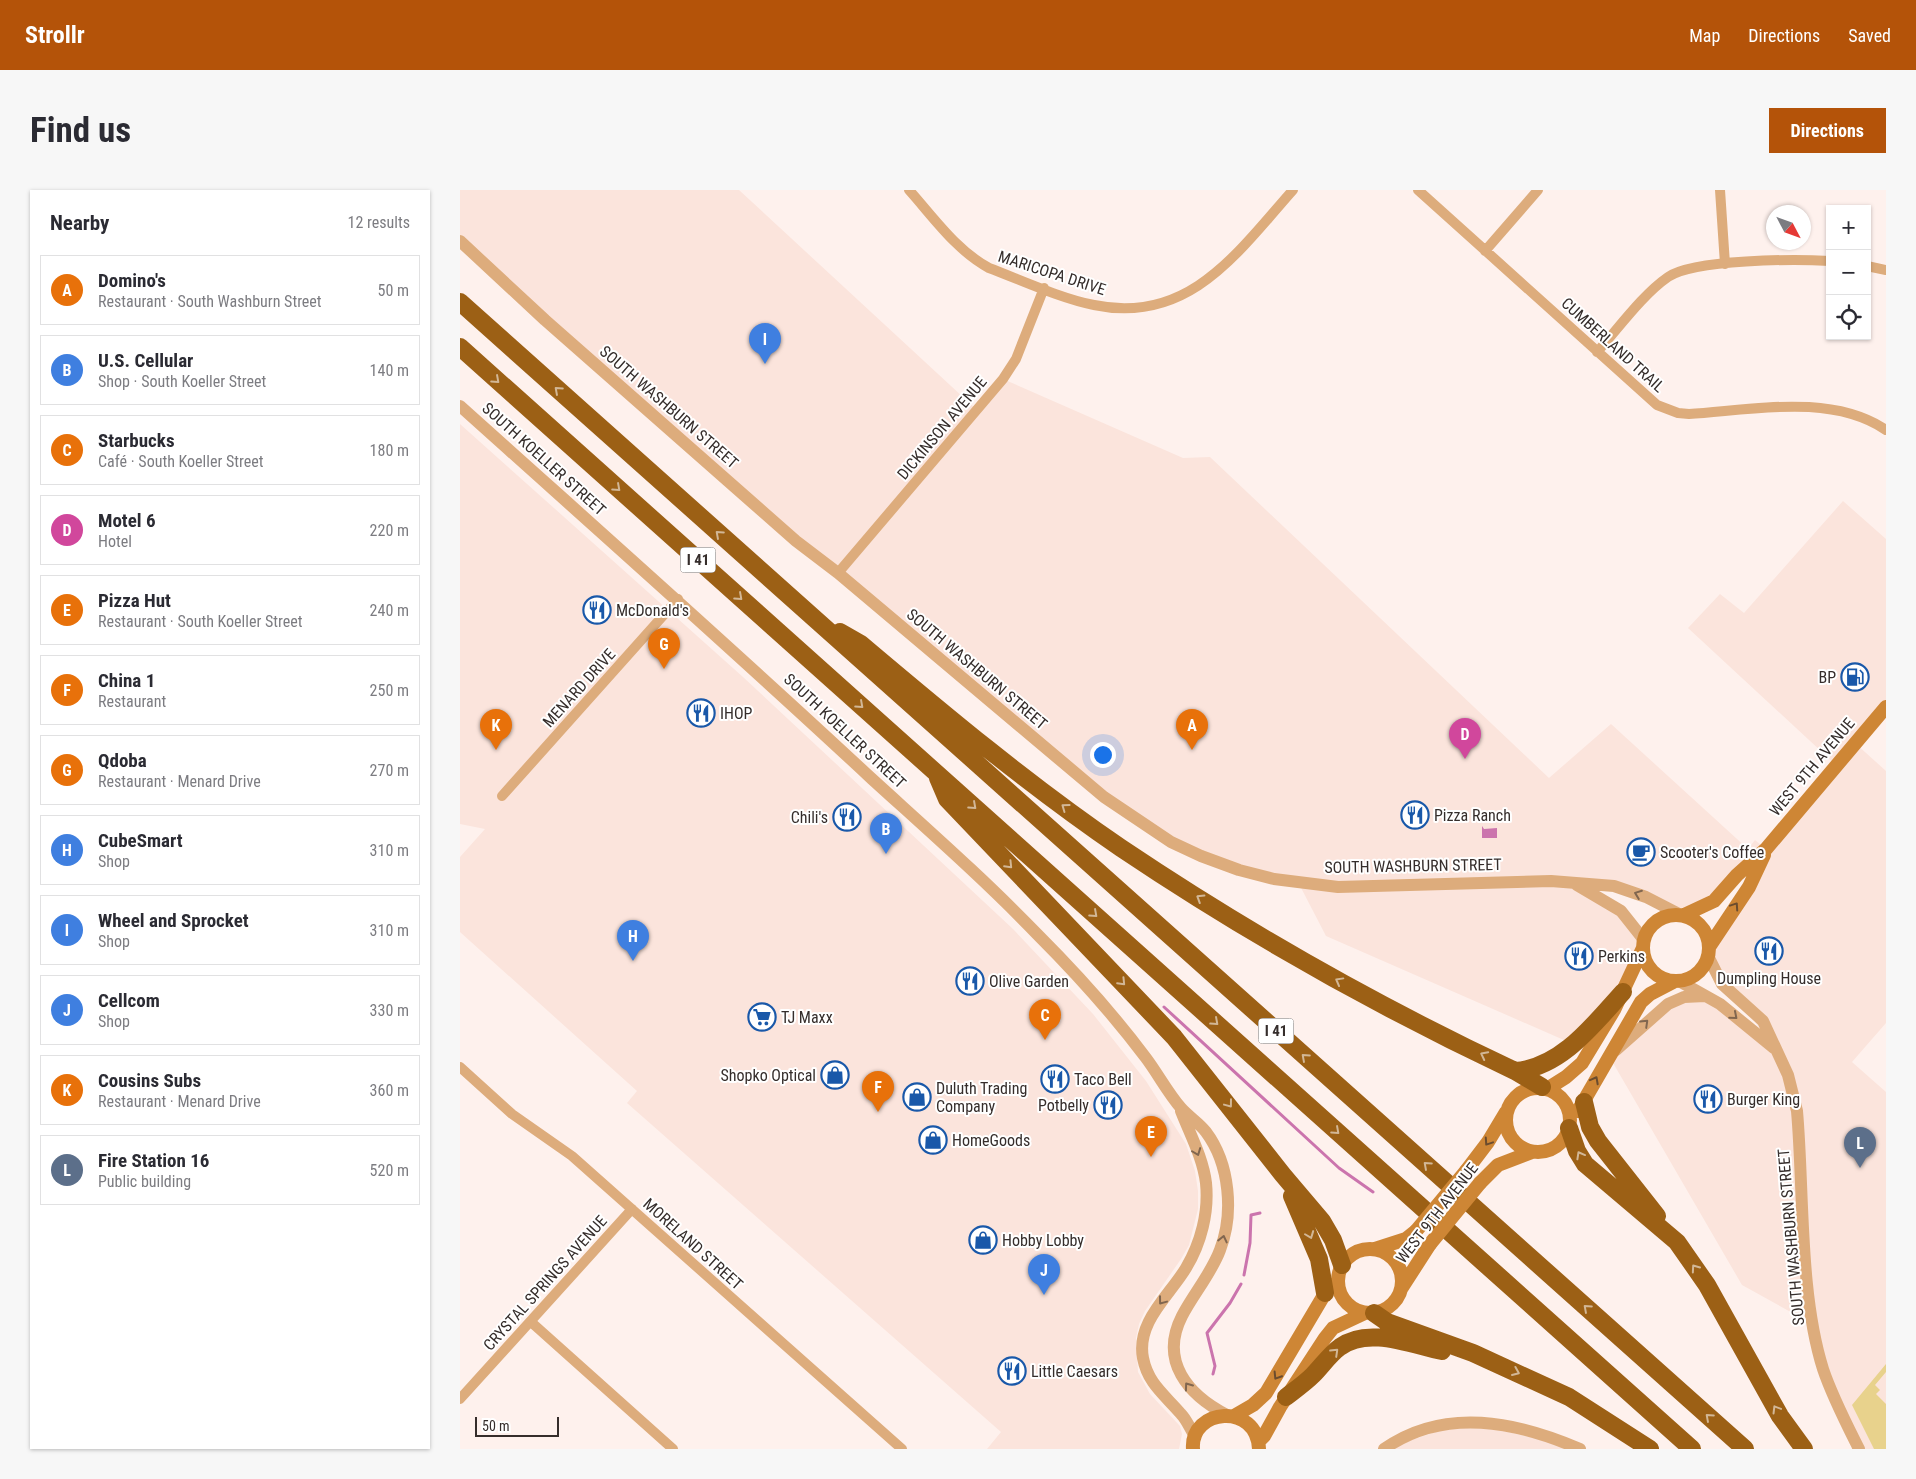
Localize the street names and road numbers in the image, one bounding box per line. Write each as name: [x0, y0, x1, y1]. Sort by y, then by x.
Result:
street label: MARICOPA DRIVE: [996, 247, 1108, 299]
street label: CUMBERLAND TRAIL: [1557, 294, 1669, 397]
street label: SOUTH WASHBURN STREET: [596, 342, 742, 472]
street label: DICKINSON AVENUE: [893, 373, 991, 483]
street label: SOUTH KOELLER STREET: [478, 399, 610, 519]
road number: I 41: [680, 548, 716, 572]
street label: SOUTH WASHBURN STREET: [903, 605, 1051, 733]
street label: MENARD DRIVE: [539, 645, 619, 731]
street label: SOUTH KOELLER STREET: [780, 670, 910, 792]
street label: WEST 9TH AVENUE: [1765, 714, 1859, 820]
street label: SOUTH WASHBURN STREET: [1324, 855, 1502, 877]
road number: I 41: [1258, 1018, 1294, 1044]
street label: SOUTH WASHBURN STREET: [1774, 1148, 1808, 1326]
street label: WEST 9TH AVENUE: [1392, 1159, 1482, 1267]
street label: MORELAND STREET: [639, 1194, 747, 1294]
street label: CRYSTAL SPRINGS AVENUE: [479, 1211, 611, 1354]

